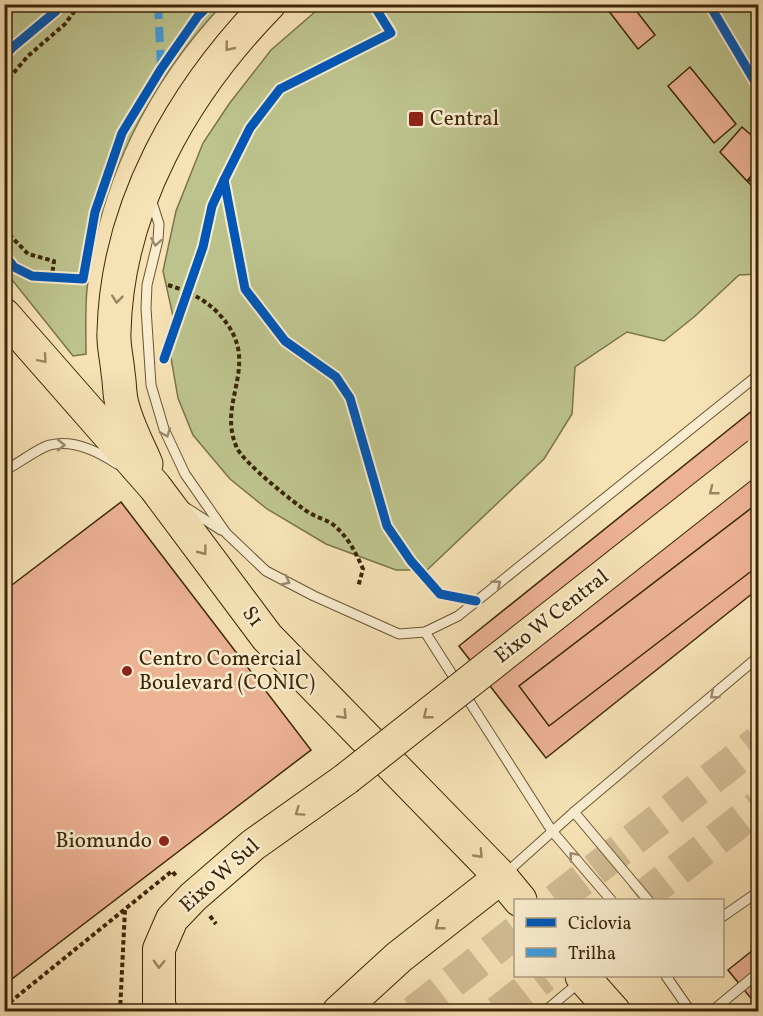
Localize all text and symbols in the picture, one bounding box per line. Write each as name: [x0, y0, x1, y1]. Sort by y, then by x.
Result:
one-way arrow: [225, 40, 236, 51]
place label: Central: [430, 105, 499, 134]
marker: Central: [407, 110, 425, 128]
one-way arrow: [150, 236, 163, 246]
one-way arrow: [111, 294, 124, 303]
one-way arrow: [36, 352, 47, 363]
one-way arrow: [159, 427, 171, 438]
one-way arrow: [57, 439, 66, 451]
one-way arrow: [708, 483, 719, 494]
one-way arrow: [195, 544, 206, 555]
street label: Eixo W Central: [489, 563, 615, 671]
one-way arrow: [280, 574, 291, 586]
one-way arrow: [490, 581, 501, 592]
street label: S1: [234, 600, 270, 634]
place label: Centro Comercial Boulevard (CONIC): [139, 645, 315, 698]
marker: Centro Comercial Boulevard (CONIC): [120, 664, 134, 678]
one-way arrow: [710, 687, 721, 698]
one-way arrow: [336, 708, 347, 718]
one-way arrow: [423, 708, 434, 719]
one-way arrow: [294, 805, 305, 816]
place label: Biomundo: [55, 827, 152, 856]
street label: Eixo W Sul: [174, 832, 266, 920]
marker: Biomundo: [157, 834, 171, 848]
one-way arrow: [472, 848, 483, 858]
one-way arrow: [570, 852, 581, 863]
legend: [514, 899, 724, 977]
text: Ciclovia: [568, 912, 631, 937]
one-way arrow: [434, 919, 445, 930]
text: Trilha: [568, 942, 616, 967]
one-way arrow: [153, 960, 165, 969]

